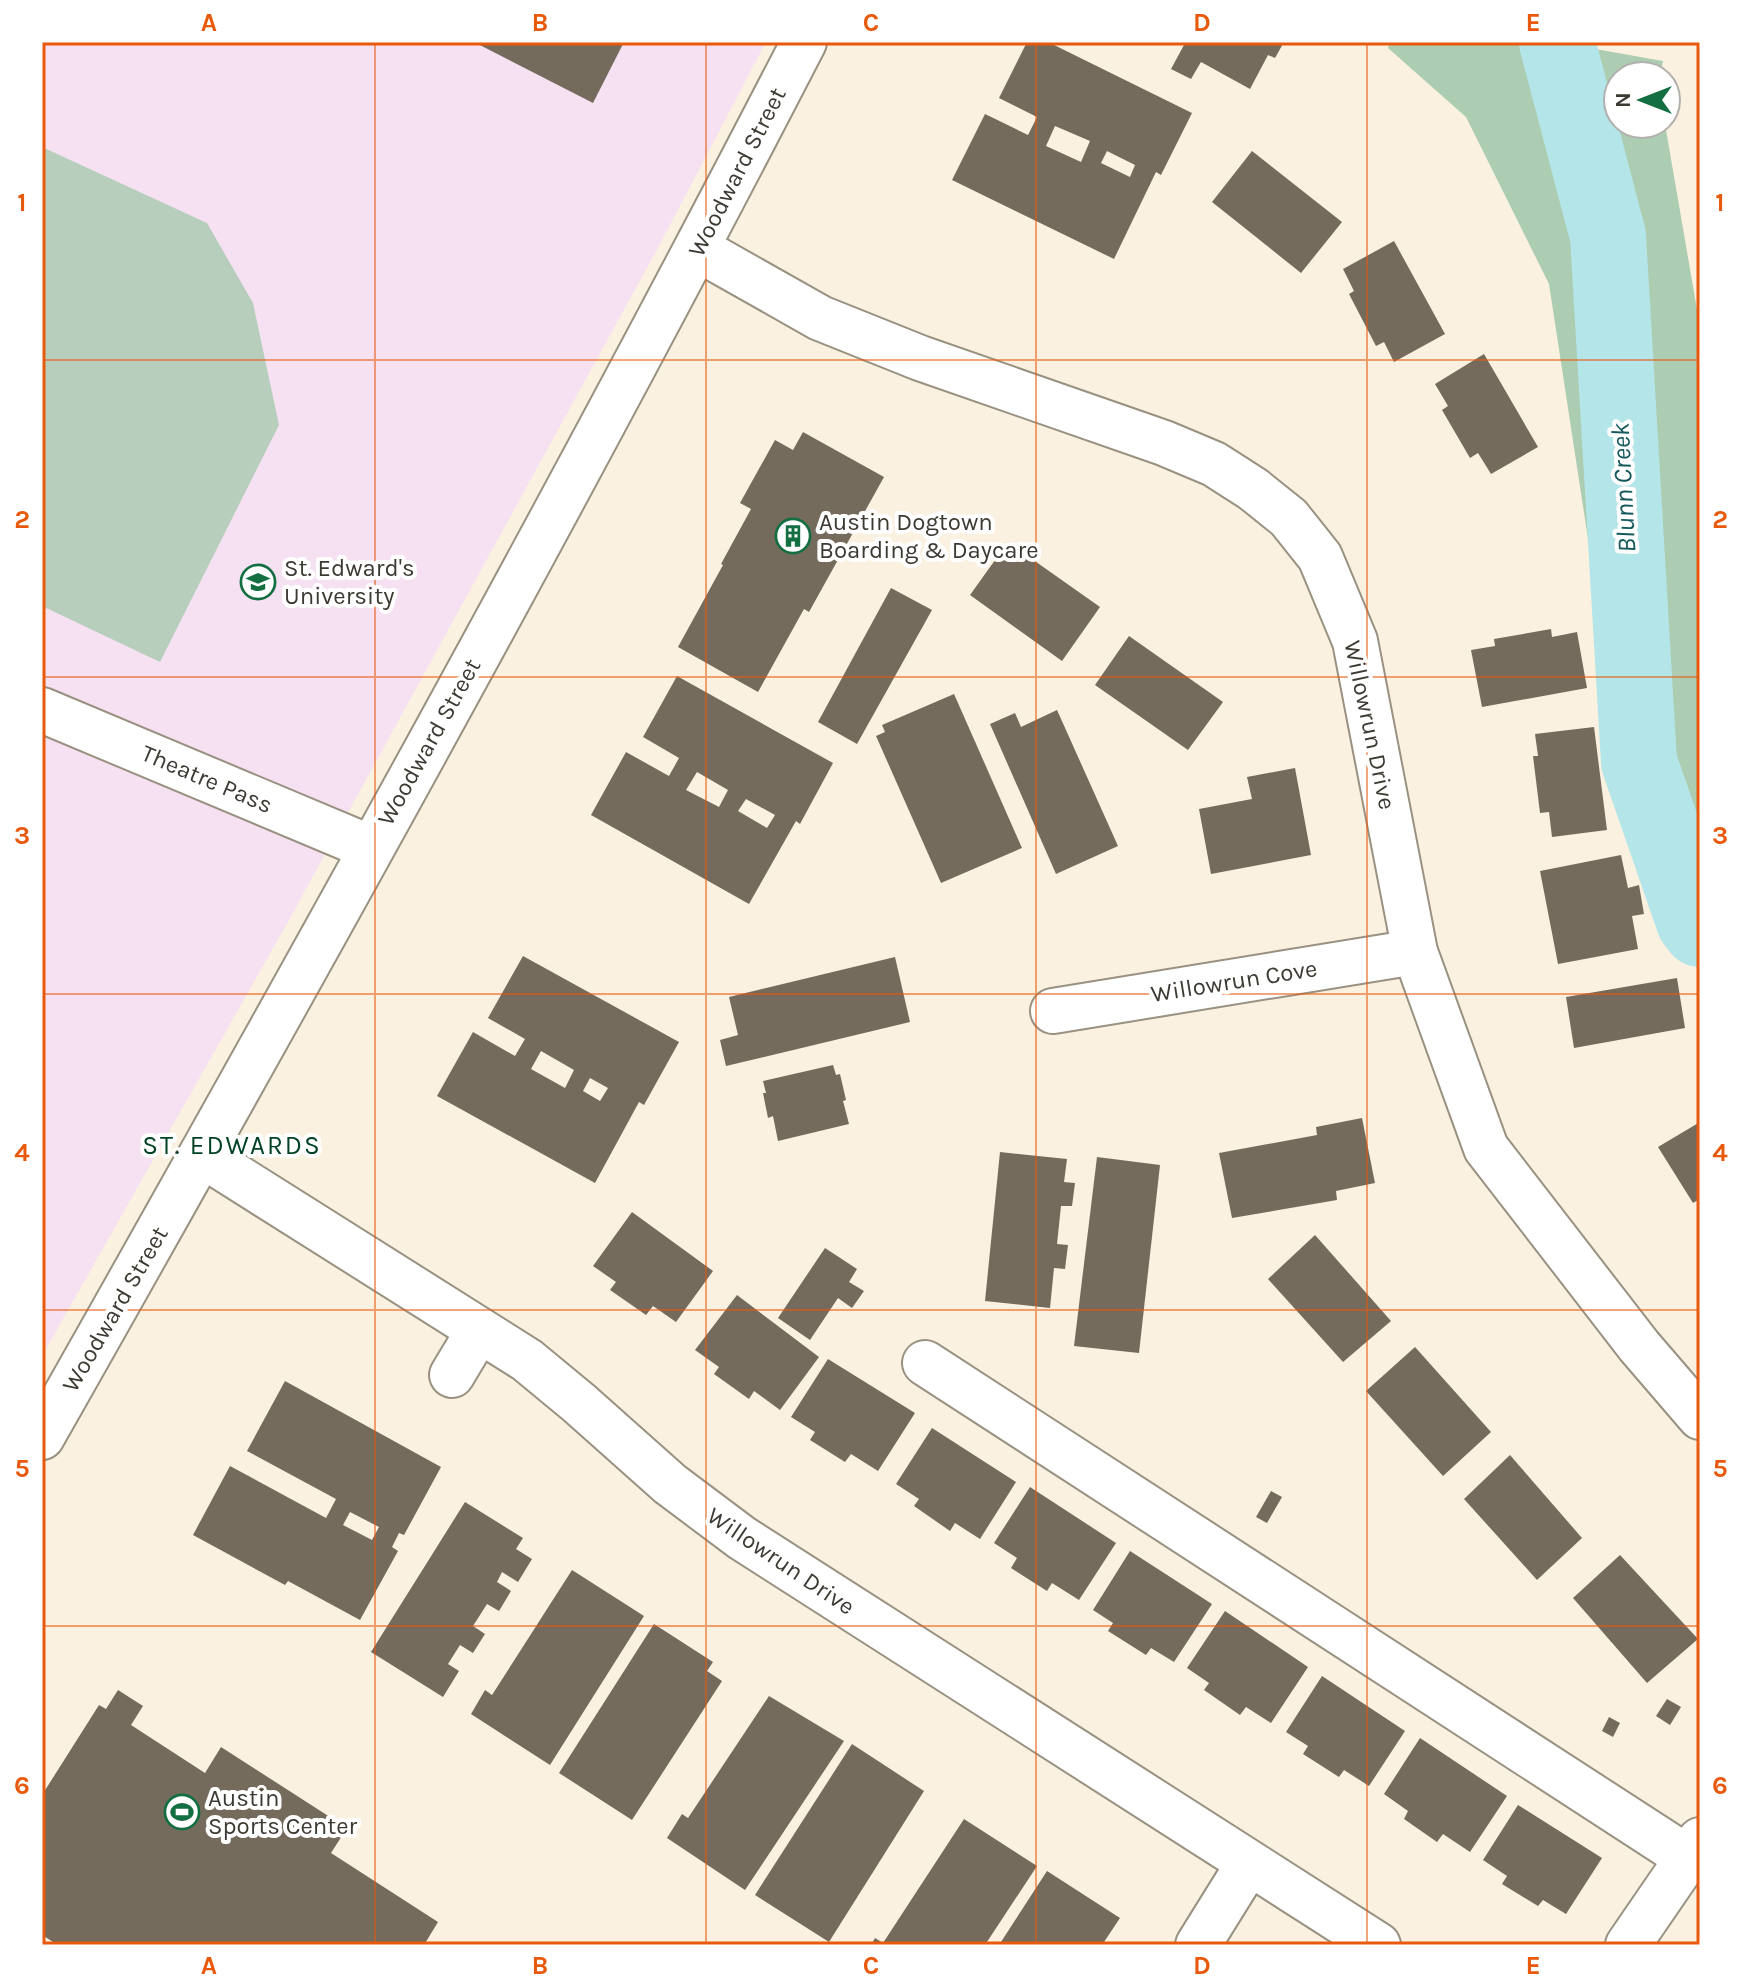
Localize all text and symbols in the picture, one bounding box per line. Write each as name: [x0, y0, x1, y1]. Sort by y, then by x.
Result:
text: A: [201, 7, 217, 38]
text: B: [532, 7, 548, 38]
text: C: [863, 7, 879, 38]
text: D: [1193, 7, 1211, 38]
text: E: [1525, 7, 1541, 38]
north arrow: [1602, 60, 1682, 140]
street label: Woodward Street: [682, 83, 792, 261]
text: N: [1610, 92, 1636, 108]
text: 1: [17, 187, 27, 218]
text: 1: [1715, 187, 1725, 218]
water label: Blunn Creek: [1605, 422, 1642, 554]
text: 2: [14, 504, 30, 535]
text: 2: [1712, 504, 1728, 535]
place label: Austin Dogtown Boarding & Daycare: [819, 508, 1039, 564]
building icon: Austin Dogtown Boarding & Daycare: [774, 517, 812, 555]
place label: St. Edward's University: [284, 554, 415, 610]
school or university icon: St. Edward's University: [239, 563, 277, 601]
street label: Willowrun Drive: [1338, 638, 1402, 812]
street label: Woodward Street: [372, 654, 486, 830]
street label: Theatre Pass: [137, 739, 277, 819]
text: 3: [14, 820, 30, 851]
text: 3: [1712, 820, 1728, 851]
street label: Willowrun Cove: [1149, 954, 1319, 1008]
district label: ST. EDWARDS: [142, 1130, 322, 1161]
text: 4: [14, 1137, 30, 1168]
text: 4: [1712, 1137, 1728, 1168]
street label: Woodward Street: [56, 1221, 174, 1397]
text: 5: [14, 1453, 30, 1484]
text: 5: [1712, 1453, 1728, 1484]
street label: Willowrun Drive: [702, 1501, 860, 1621]
text: 6: [14, 1770, 30, 1801]
text: 6: [1712, 1770, 1728, 1801]
place label: Austin Sports Center: [208, 1784, 358, 1840]
sports icon: Austin Sports Center: [163, 1793, 201, 1831]
text: A: [201, 1950, 217, 1981]
text: B: [532, 1950, 548, 1981]
text: C: [863, 1950, 879, 1981]
text: D: [1193, 1950, 1211, 1981]
text: E: [1525, 1950, 1541, 1981]

